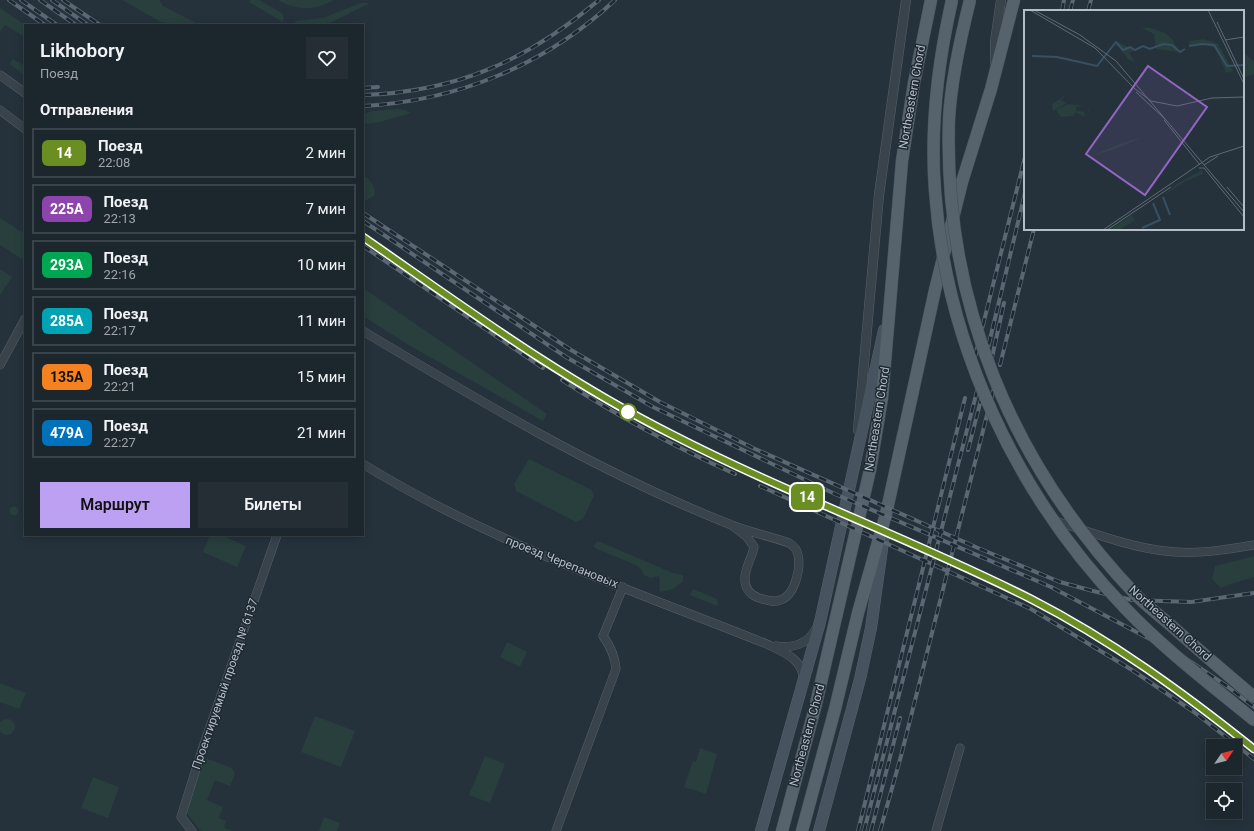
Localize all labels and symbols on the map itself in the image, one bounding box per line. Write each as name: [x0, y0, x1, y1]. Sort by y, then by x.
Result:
inset map: [1024, 10, 1244, 230]
street label: Northeastern Chord: [896, 44, 928, 150]
street label: Northeastern Chord: [862, 366, 892, 472]
unlabelled marker: [619, 403, 637, 421]
line badge: 14: [789, 484, 825, 510]
street label: проезд Черепановых: [504, 533, 620, 591]
street label: Northeastern Chord: [1126, 583, 1214, 663]
street label: Проектируемый проезд № 6137: [189, 596, 261, 771]
street label: Northeastern Chord: [787, 682, 827, 788]
north arrow: [1206, 739, 1242, 775]

